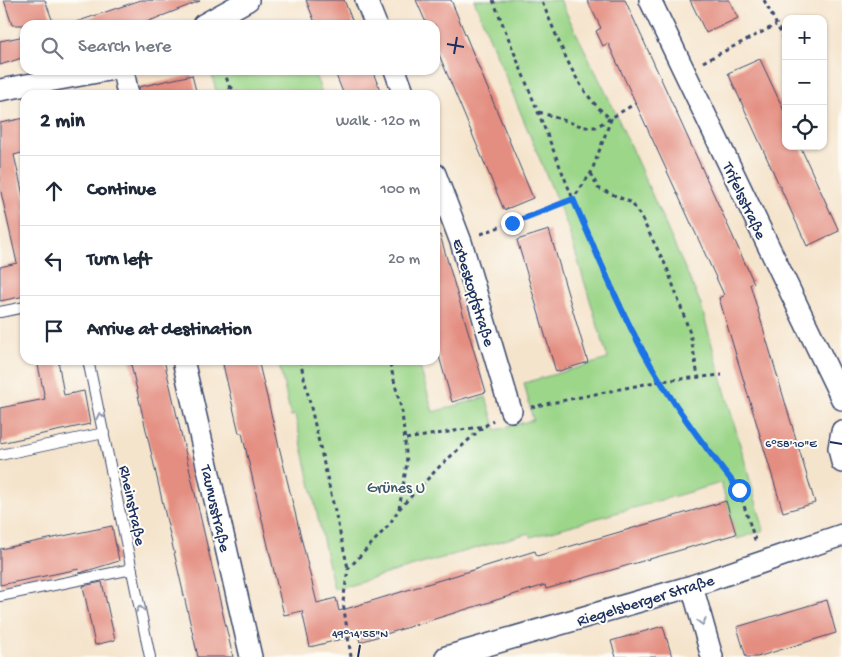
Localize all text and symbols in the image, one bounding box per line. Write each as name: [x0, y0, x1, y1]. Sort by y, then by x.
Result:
map controls: [782, 15, 827, 150]
button: +: [782, 15, 827, 60]
search box: [20, 20, 440, 75]
icon: search: [38, 34, 66, 62]
text: Search here: [78, 36, 172, 59]
button: −: [782, 60, 827, 105]
button: locate: [782, 105, 827, 150]
text: 2 min: [40, 110, 85, 135]
text: Walk · 120 m: [336, 113, 420, 132]
street label: Trifelsstraße: [716, 159, 769, 244]
icon: ahead: [40, 177, 68, 205]
text: Continue: [87, 179, 156, 202]
text: 100 m: [380, 181, 420, 200]
route end: [501, 212, 524, 235]
street label: Erbeskopfstraße: [446, 237, 497, 350]
icon: left: [40, 247, 68, 275]
text: Turn left: [87, 249, 151, 272]
text: 20 m: [388, 251, 420, 270]
icon: arrive: [40, 317, 68, 345]
text: Arrive at destination: [87, 319, 251, 342]
one-way arrow: [95, 411, 106, 420]
text: 6°58'10"E: [765, 438, 817, 452]
street label: Taunusstraße: [194, 463, 233, 555]
street label: Rheinstraße: [113, 464, 148, 548]
route start: [728, 479, 751, 502]
park label: Grünes U: [367, 480, 425, 499]
street label: Riegelsberger Straße: [575, 572, 718, 632]
one-way arrow: [135, 605, 146, 614]
one-way arrow: [697, 617, 707, 625]
text: 49°14'55"N: [332, 628, 388, 642]

